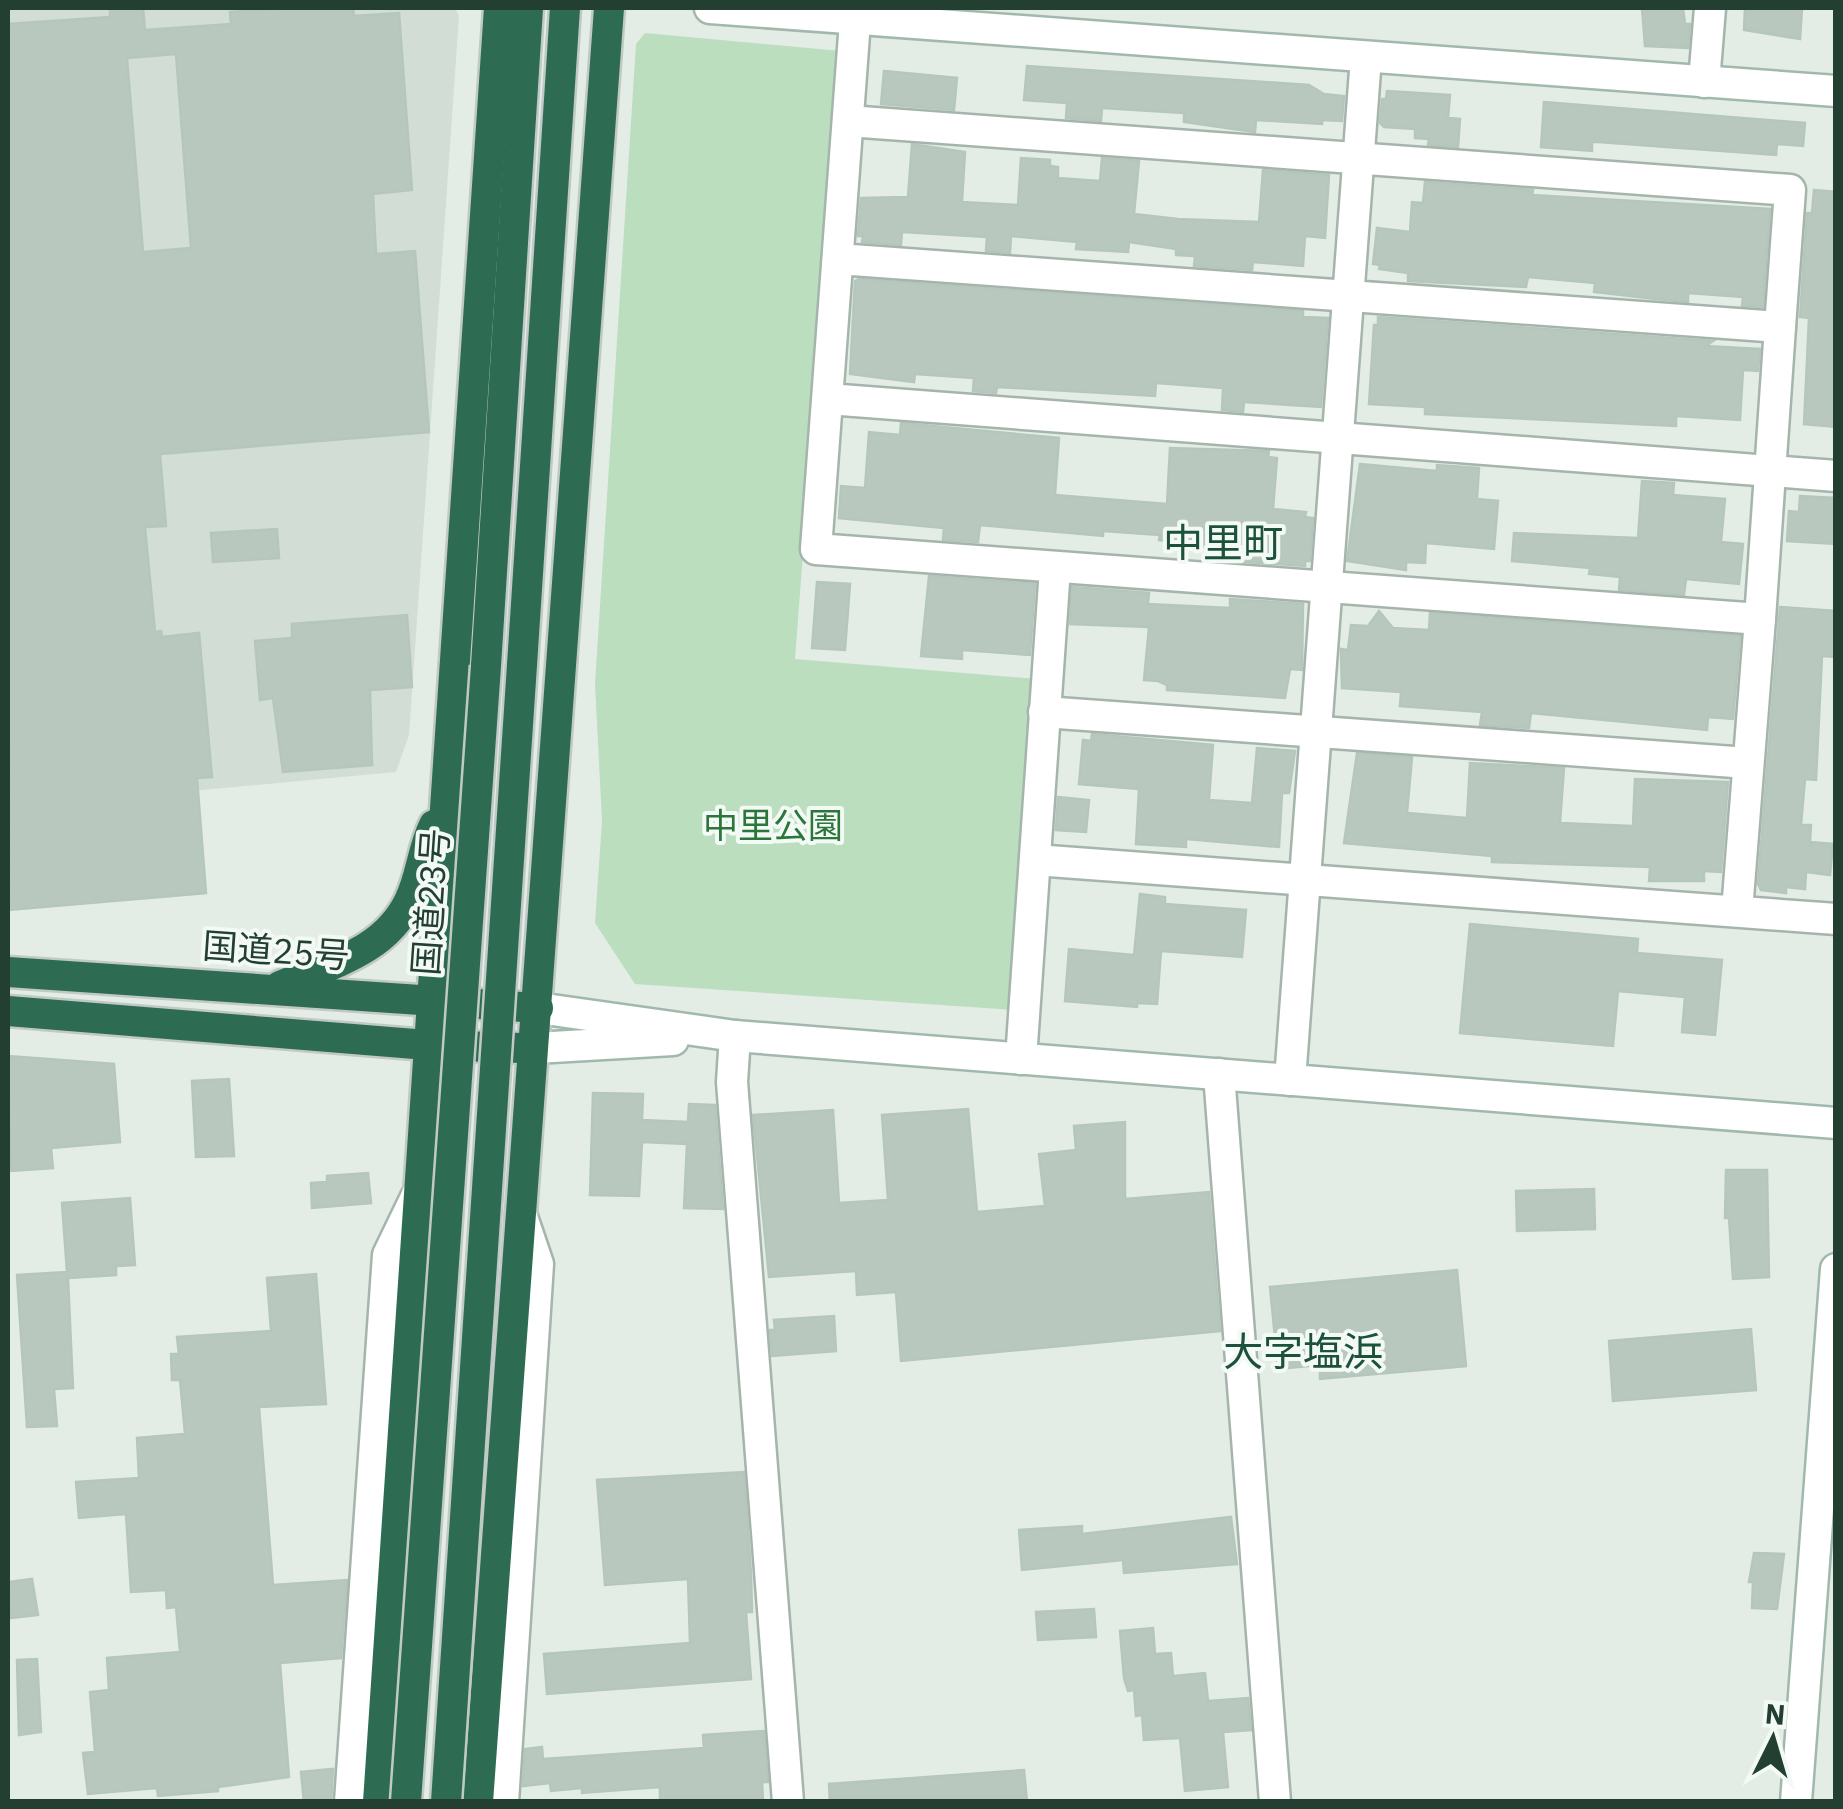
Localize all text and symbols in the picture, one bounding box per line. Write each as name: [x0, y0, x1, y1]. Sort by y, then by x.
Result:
district label: 中里町: [1163, 516, 1283, 568]
park label: 中里公園: [703, 802, 843, 848]
street label: 国道23号: [402, 827, 458, 977]
street label: 国道25号: [201, 922, 351, 978]
district label: 大字塩浜: [1223, 1325, 1383, 1377]
north arrow: [1723, 1689, 1823, 1789]
text: N: [1764, 1694, 1787, 1733]

